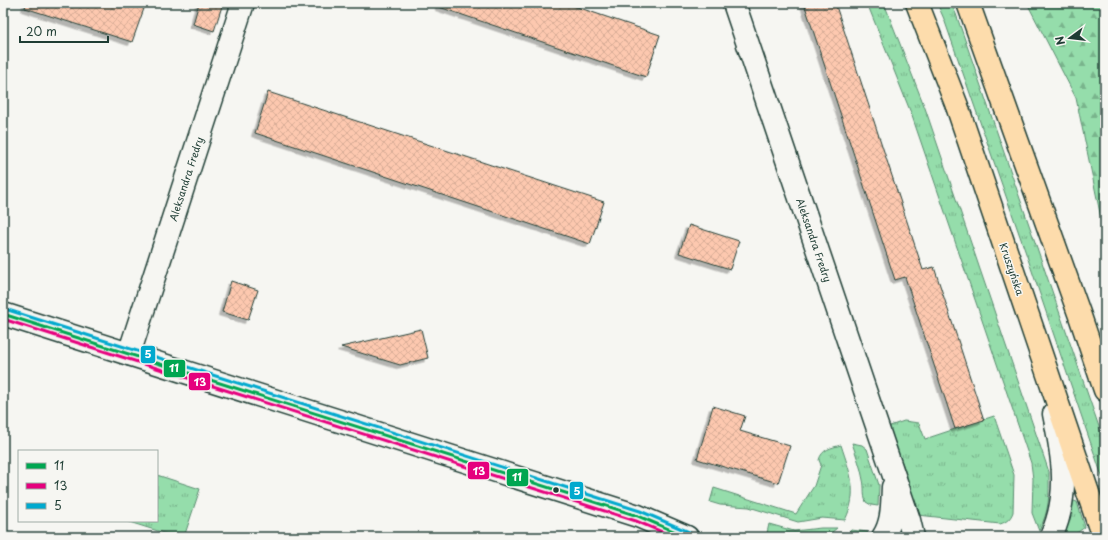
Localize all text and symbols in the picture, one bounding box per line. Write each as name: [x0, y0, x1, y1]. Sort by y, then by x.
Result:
scale bar: [20, 18, 108, 44]
north arrow: [1050, 18, 1090, 58]
text: 20 m: [26, 22, 57, 40]
text: N: [1050, 34, 1069, 47]
street label: Aleksandra Fredry: [165, 134, 206, 223]
street label: Aleksandra Fredry: [793, 196, 836, 284]
street label: Kruszyńska: [997, 241, 1029, 298]
line badge: 5: [140, 345, 156, 364]
text: 5: [144, 345, 152, 362]
line badge: 11: [163, 359, 186, 378]
text: 11: [169, 359, 179, 376]
line badge: 13: [188, 372, 211, 391]
text: 13: [194, 373, 206, 390]
legend: [18, 450, 158, 522]
text: 11: [54, 456, 64, 474]
line badge: 13: [467, 461, 490, 480]
text: 13: [473, 462, 485, 479]
line badge: 11: [506, 468, 529, 487]
text: 11: [512, 468, 522, 485]
text: 13: [54, 476, 67, 494]
line badge: 5: [569, 481, 584, 500]
text: 5: [573, 482, 581, 499]
unlabelled marker: [551, 485, 561, 495]
text: 5: [54, 496, 62, 514]

